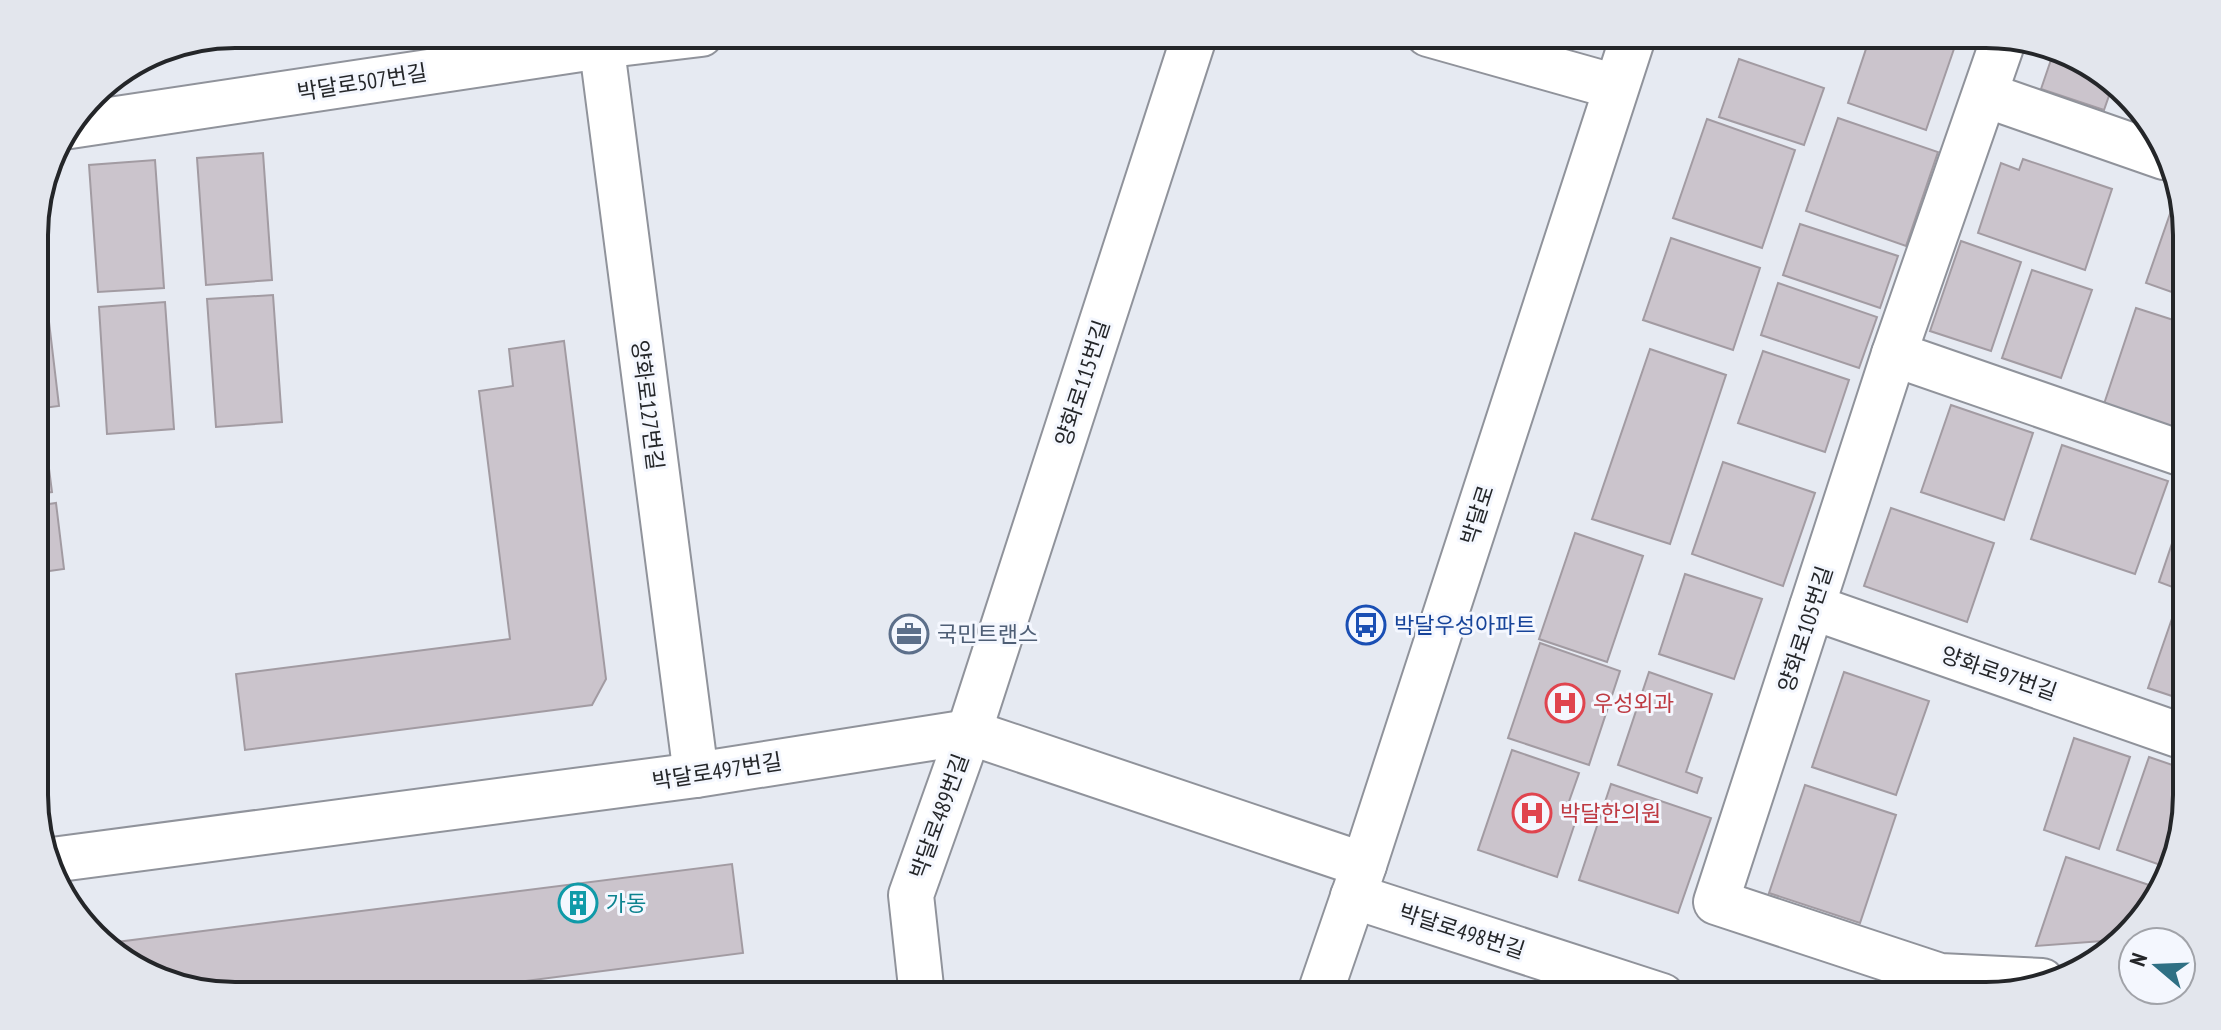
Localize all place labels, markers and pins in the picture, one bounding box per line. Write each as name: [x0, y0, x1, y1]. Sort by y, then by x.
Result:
bus stop icon: 박달우성아파트: [1345, 604, 1387, 646]
place label: 박달우성아파트: [1394, 611, 1536, 639]
office icon: 국민트랜스: [888, 613, 930, 655]
place label: 국민트랜스: [937, 620, 1038, 648]
hospital icon: 우성외과: [1544, 682, 1586, 724]
place label: 우성외과: [1593, 689, 1674, 717]
hospital icon: 박달한의원: [1511, 792, 1553, 834]
place label: 박달한의원: [1560, 799, 1661, 827]
building icon: 가동: [557, 882, 599, 924]
place label: 가동: [606, 889, 646, 917]

